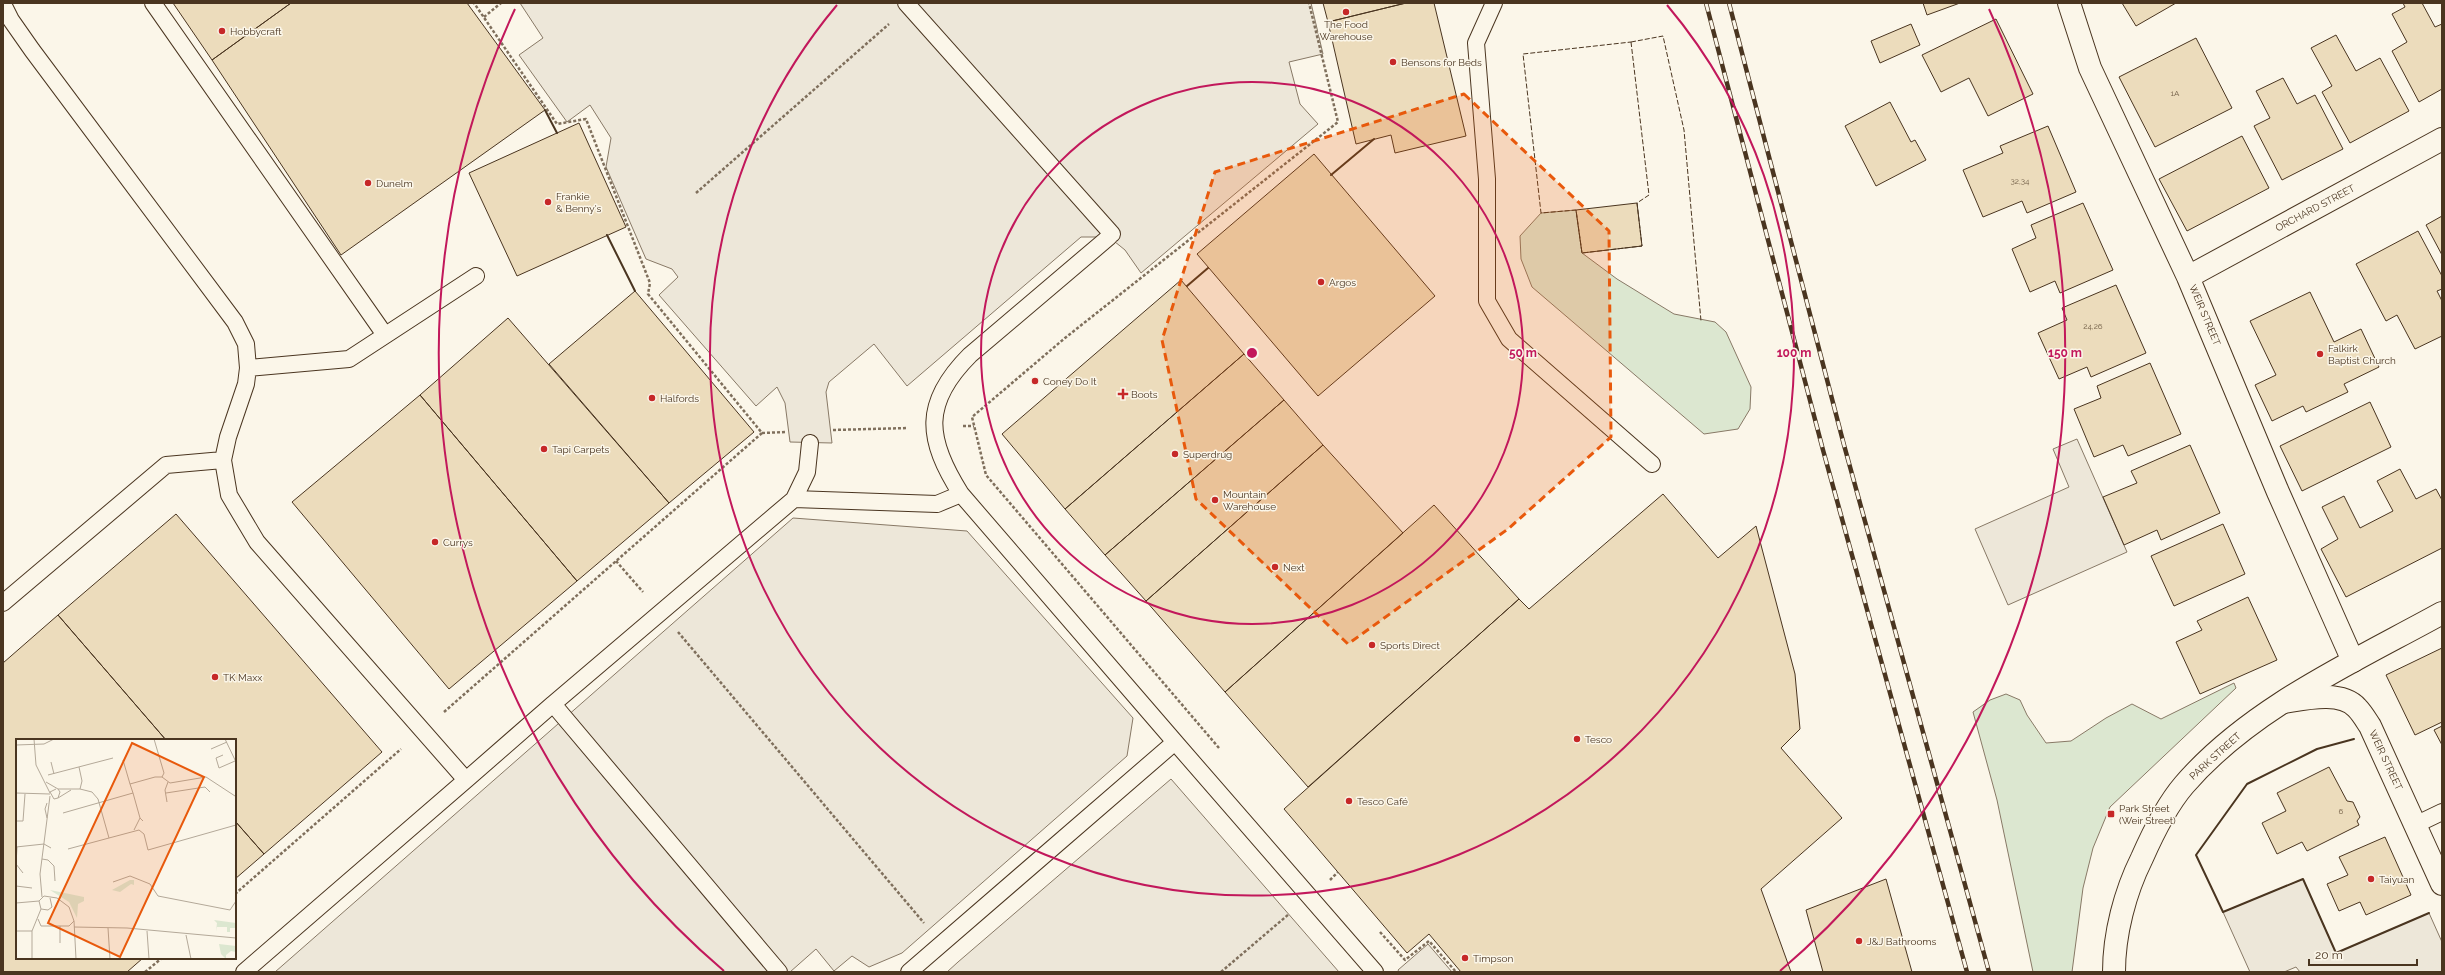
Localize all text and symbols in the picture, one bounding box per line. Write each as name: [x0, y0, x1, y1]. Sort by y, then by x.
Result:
marker: The Food Warehouse: [1341, 7, 1351, 17]
place label: The Food Warehouse: [1319, 19, 1373, 42]
marker: Hobbycraft: [217, 26, 227, 36]
place label: Hobbycraft: [230, 26, 282, 37]
marker: Bensons for Beds: [1388, 57, 1398, 67]
place label: Bensons for Beds: [1401, 57, 1482, 68]
house number: 1A: [2171, 88, 2180, 98]
house number: 32,34: [2011, 176, 2030, 186]
marker: Dunelm: [363, 178, 373, 188]
place label: Dunelm: [376, 178, 413, 189]
street label: ORCHARD STREET: [2273, 182, 2357, 234]
place label: Frankie & Benny's: [556, 191, 602, 214]
marker: Frankie & Benny's: [543, 197, 553, 207]
marker: Argos: [1316, 277, 1326, 287]
place label: Argos: [1329, 277, 1356, 288]
street label: WEIR STREET: [2187, 283, 2223, 347]
house number: 24,26: [2083, 321, 2103, 331]
place label: Falkirk Baptist Church: [2328, 343, 2396, 366]
centre of rings: [1245, 346, 1259, 360]
text: 50 m: [1509, 346, 1537, 360]
text: 100 m: [1777, 346, 1811, 360]
text: 150 m: [2048, 346, 2082, 360]
marker: Falkirk Baptist Church: [2315, 349, 2325, 359]
marker: Coney Do It: [1030, 376, 1040, 386]
place label: Coney Do It: [1043, 376, 1097, 387]
marker: Boots: [1118, 389, 1128, 399]
place label: Boots: [1131, 389, 1158, 400]
marker: Halfords: [647, 393, 657, 403]
place label: Halfords: [660, 393, 699, 404]
marker: Tapi Carpets: [539, 444, 549, 454]
place label: Tapi Carpets: [552, 444, 610, 455]
marker: Superdrug: [1170, 449, 1180, 459]
place label: Superdrug: [1183, 449, 1232, 460]
place label: Mountain Warehouse: [1223, 489, 1276, 512]
marker: Mountain Warehouse: [1210, 495, 1220, 505]
marker: Currys: [430, 537, 440, 547]
place label: Currys: [443, 537, 473, 548]
marker: Next: [1270, 562, 1280, 572]
place label: Next: [1283, 562, 1305, 573]
marker: Sports Direct: [1367, 640, 1377, 650]
place label: Sports Direct: [1380, 640, 1440, 651]
marker: TK Maxx: [210, 672, 220, 682]
place label: TK Maxx: [223, 672, 262, 683]
street label: WEIR STREET: [2367, 728, 2405, 792]
street label: PARK STREET: [2187, 730, 2243, 782]
marker: Tesco: [1572, 734, 1582, 744]
place label: Tesco: [1585, 734, 1612, 745]
inset map: [16, 739, 236, 959]
marker: Tesco Café: [1344, 796, 1354, 806]
place label: Tesco Café: [1357, 796, 1408, 807]
place label: Park Street (Weir Street): [2119, 803, 2176, 826]
house number: 6: [2339, 806, 2344, 816]
marker: Park Street (Weir Street): [2106, 809, 2116, 819]
marker: Taiyuan: [2366, 874, 2376, 884]
place label: Taiyuan: [2379, 874, 2414, 885]
marker: J&J Bathrooms: [1854, 936, 1864, 946]
place label: J&J Bathrooms: [1867, 936, 1937, 947]
scale bar: [2309, 941, 2417, 967]
text: 20 m: [2315, 948, 2343, 962]
marker: Timpson: [1460, 953, 1470, 963]
place label: Timpson: [1473, 953, 1513, 964]

